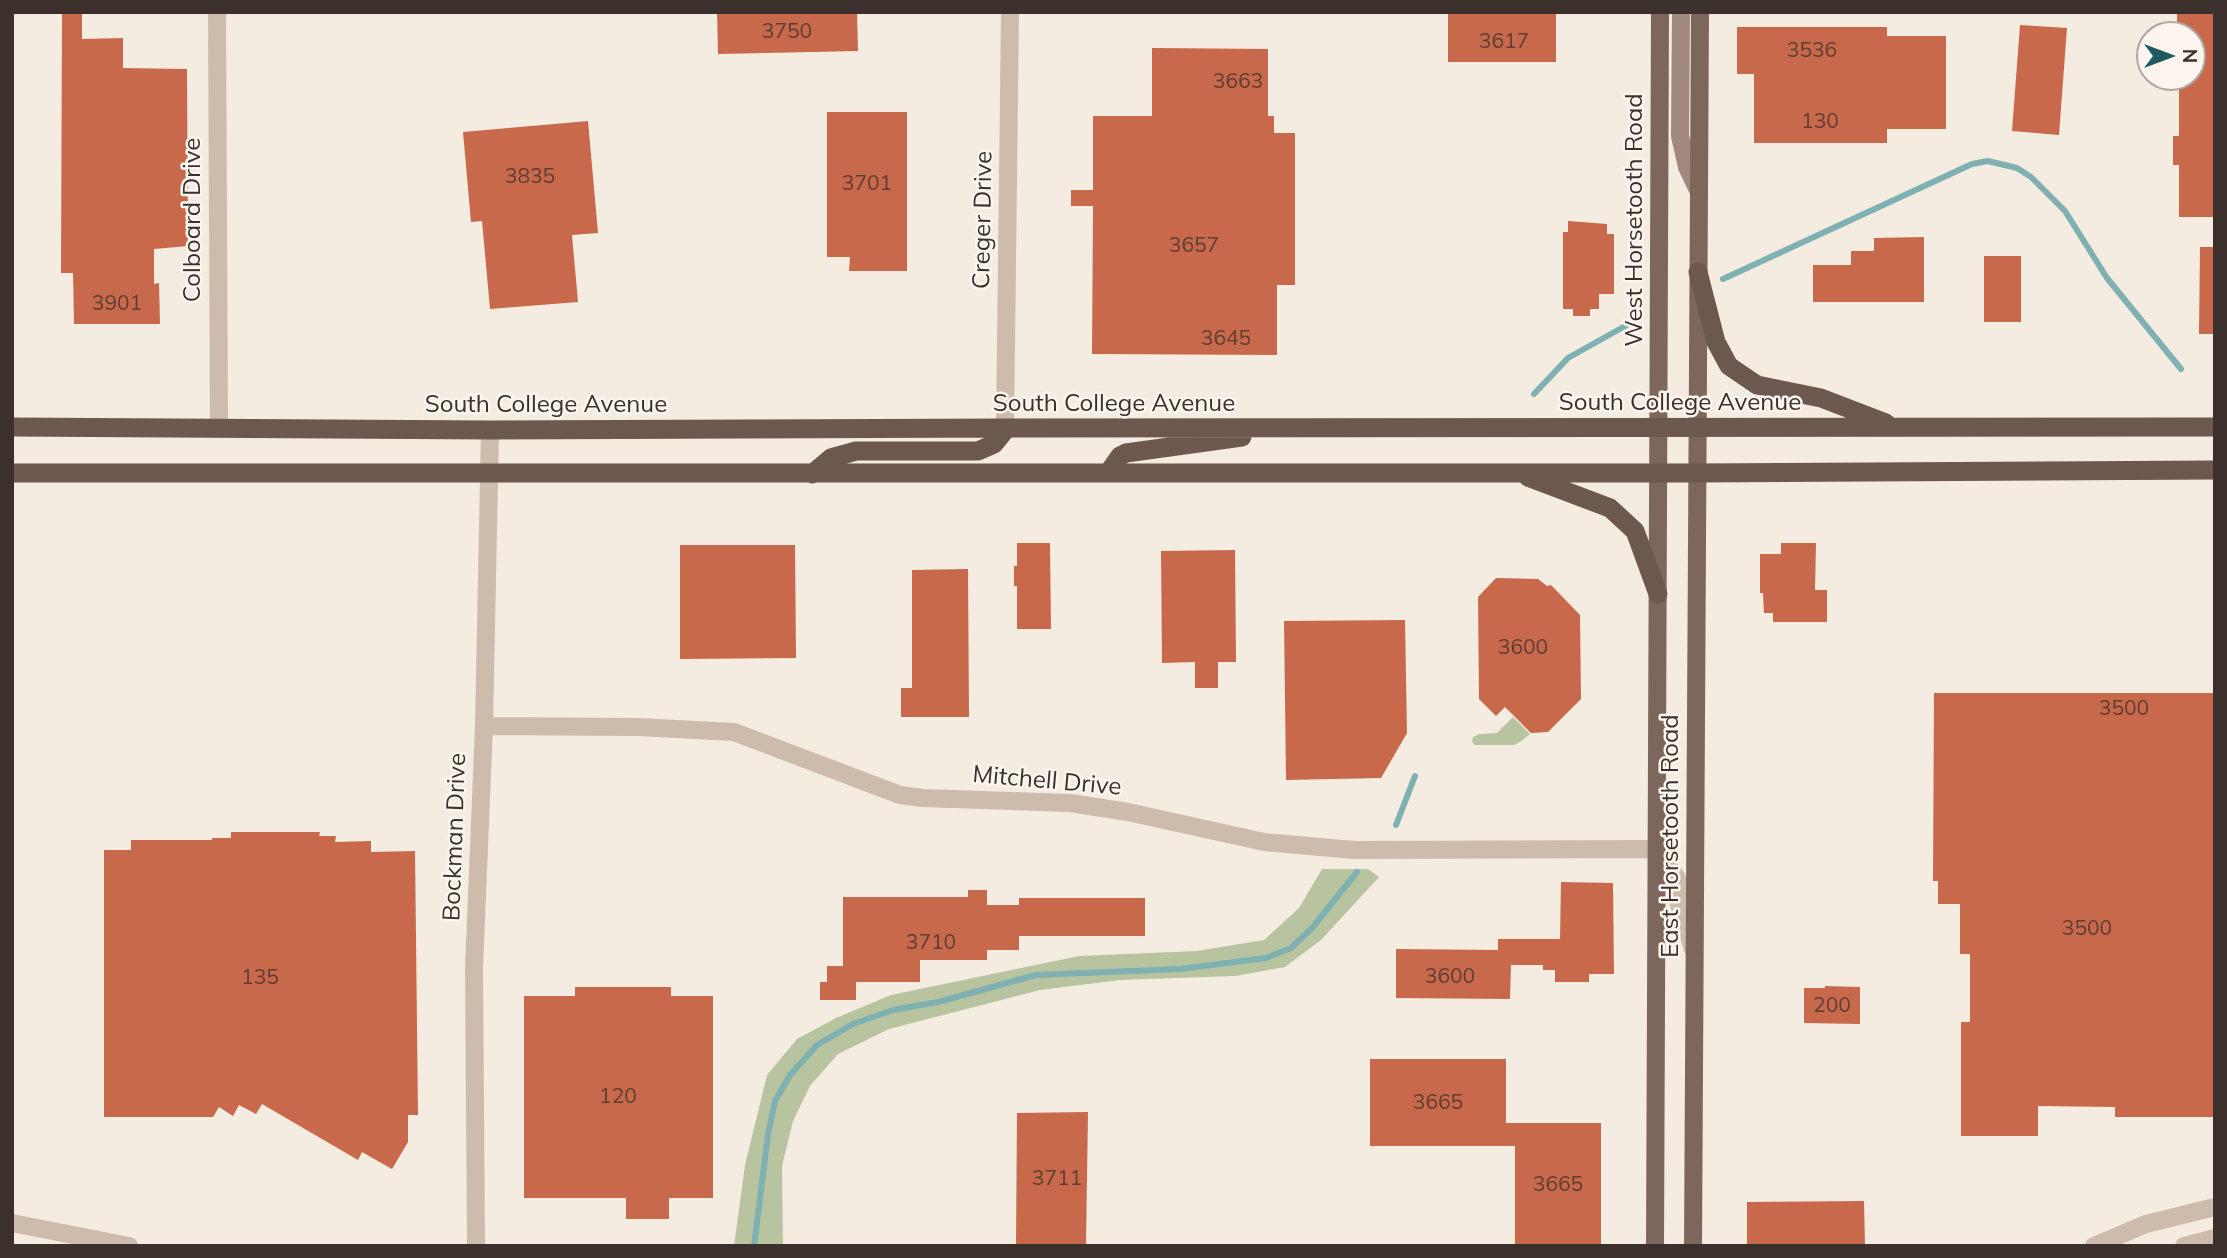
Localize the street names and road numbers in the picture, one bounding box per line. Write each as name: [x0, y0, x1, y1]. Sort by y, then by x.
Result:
street label: West Horsetooth Road: [1621, 93, 1649, 347]
street label: Colboard Drive: [179, 138, 207, 302]
street label: Creger Drive: [967, 151, 999, 289]
street label: South College Avenue: [1559, 389, 1801, 417]
street label: South College Avenue: [993, 390, 1235, 418]
street label: South College Avenue: [425, 391, 667, 419]
street label: East Horsetooth Road: [1657, 714, 1685, 958]
street label: Bockman Drive: [438, 753, 472, 921]
street label: Mitchell Drive: [971, 760, 1123, 802]

